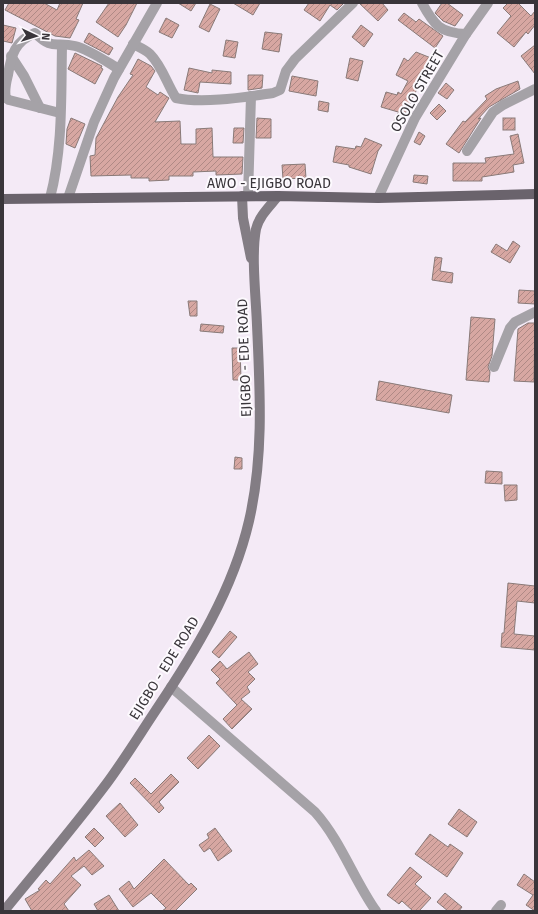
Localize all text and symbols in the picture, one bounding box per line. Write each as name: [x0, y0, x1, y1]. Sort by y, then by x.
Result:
north arrow: [16, 16, 56, 56]
text: N: [39, 33, 52, 41]
street label: OSOLO STREET: [387, 47, 448, 135]
street label: AWO - EJIGBO ROAD: [207, 175, 331, 192]
street label: EJIGBO - EDE ROAD: [234, 298, 255, 418]
street label: EJIGBO - EDE ROAD: [126, 613, 203, 723]

